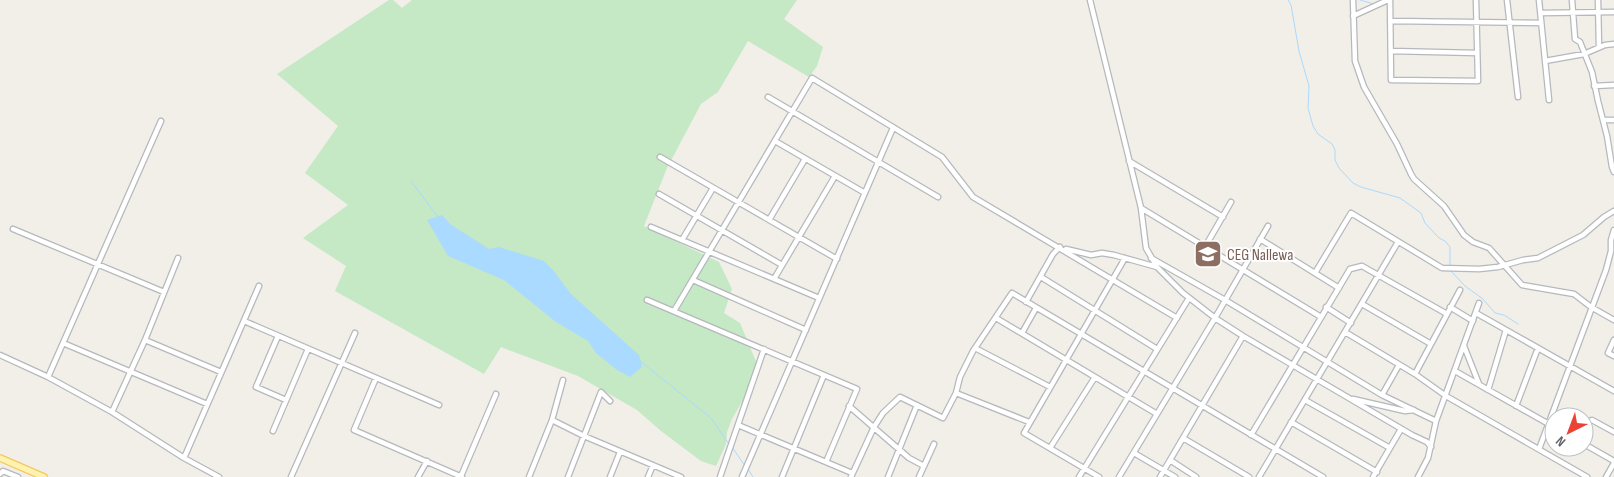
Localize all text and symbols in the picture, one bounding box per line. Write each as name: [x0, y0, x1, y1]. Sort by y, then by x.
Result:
school or university icon: CEG Nallewa: [1193, 239, 1223, 269]
place label: CEG Nallewa: [1227, 246, 1293, 265]
north arrow: [1544, 407, 1594, 457]
text: N: [1552, 432, 1569, 450]

